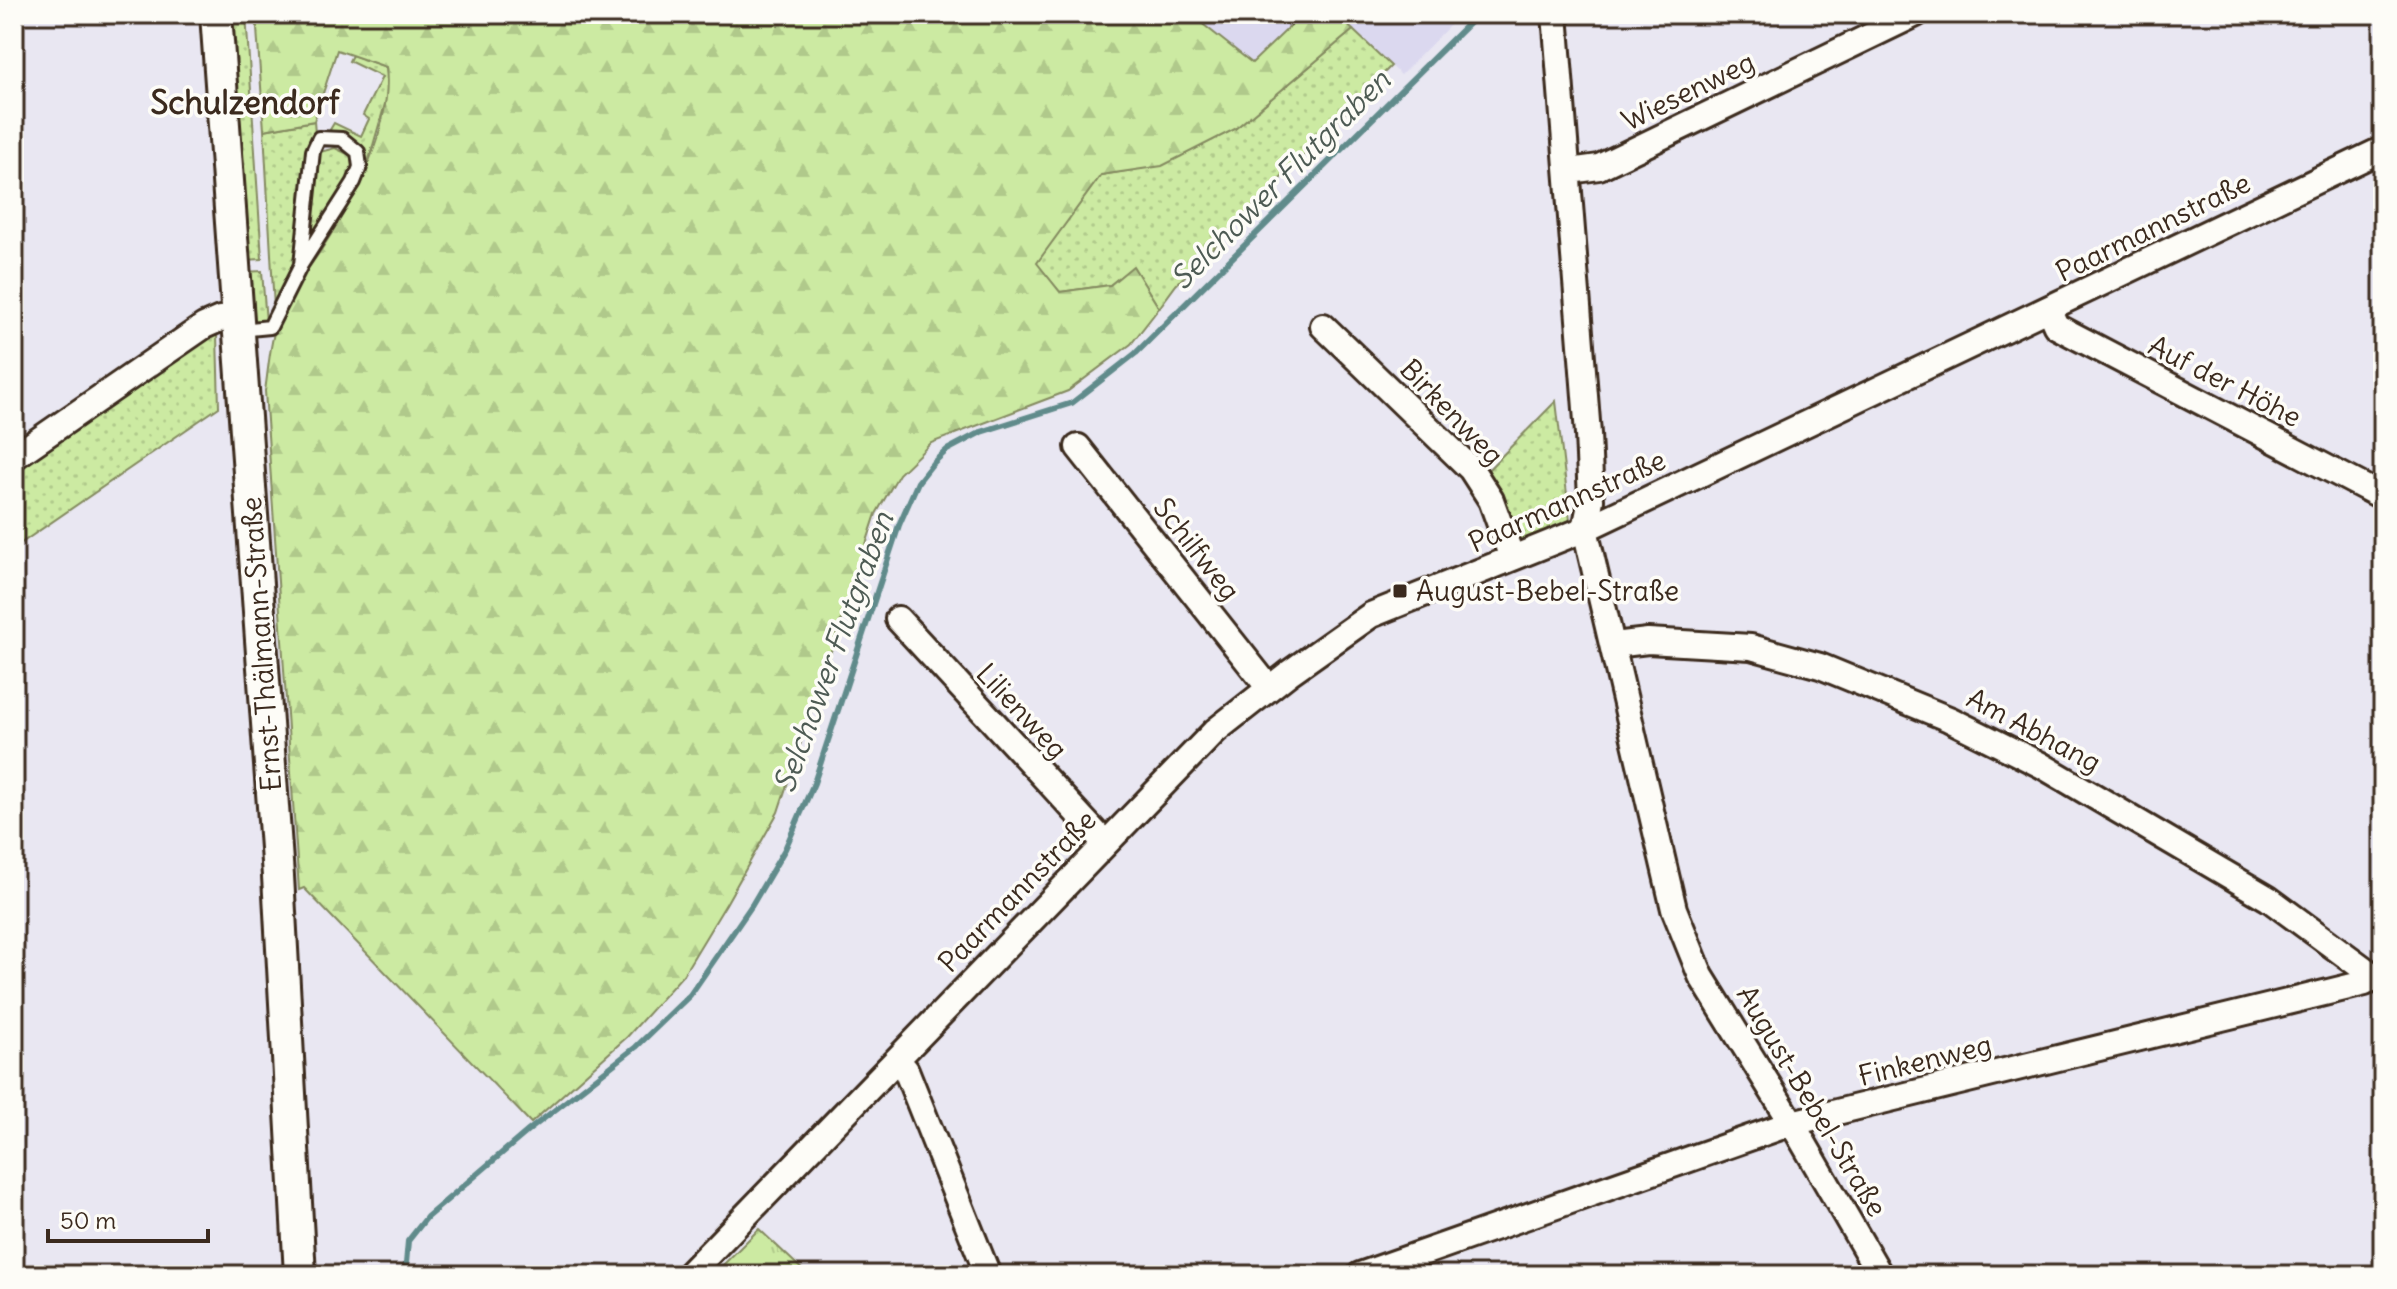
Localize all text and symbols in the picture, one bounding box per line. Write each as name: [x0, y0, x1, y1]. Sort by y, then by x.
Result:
street label: Wiesenweg: [1616, 43, 1760, 139]
water label: Selchower Flutgraben: [1162, 61, 1398, 297]
district label: Schulzendorf: [150, 82, 341, 123]
street label: Paarmannstraße: [2050, 164, 2256, 290]
street label: Auf der Höhe: [2143, 327, 2307, 435]
street label: Birkenweg: [1393, 351, 1511, 473]
street label: Paarmannstraße: [1463, 441, 1671, 561]
street label: Schilfweg: [1146, 490, 1248, 608]
street label: Ernst-Thälmann-Straße: [233, 496, 289, 792]
water label: Selchower Flutgraben: [765, 506, 902, 797]
place label: August-Bebel-Straße: [1416, 573, 1679, 609]
marker: August-Bebel-Straße: [1391, 582, 1409, 600]
street label: Lilienweg: [969, 656, 1075, 766]
street label: Am Abhang: [1961, 680, 2107, 780]
street label: Paarmannstraße: [930, 802, 1104, 980]
street label: August-Bebel-Straße: [1729, 979, 1895, 1223]
street label: Finkenweg: [1855, 1026, 1995, 1094]
scale bar: [48, 1193, 208, 1243]
text: 50 m: [60, 1205, 116, 1235]

